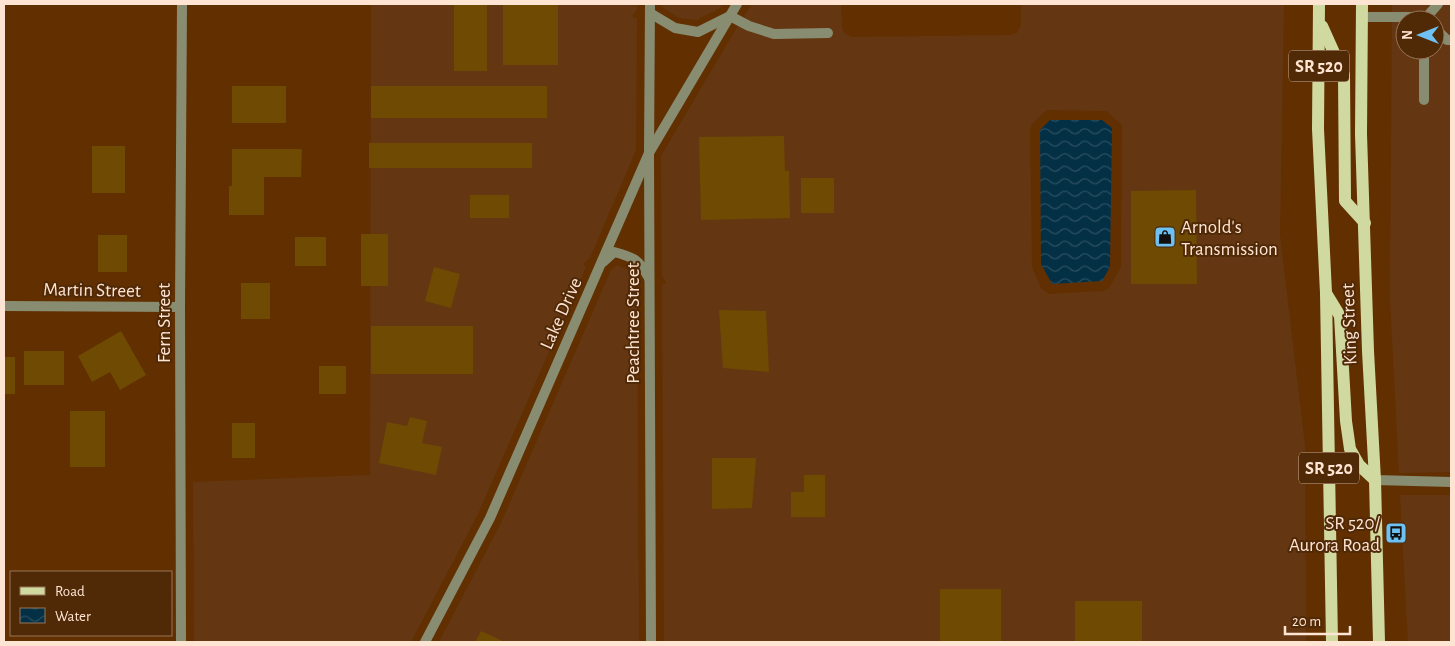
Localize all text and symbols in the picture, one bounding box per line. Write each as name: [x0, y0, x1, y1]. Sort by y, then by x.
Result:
north arrow: [1395, 10, 1445, 60]
text: N: [1401, 30, 1415, 40]
road number: SR 520: [1289, 50, 1349, 82]
place label: Arnold's Transmission: [1181, 218, 1278, 259]
shop icon: Arnold's Transmission: [1153, 225, 1177, 249]
street label: Peachtree Street: [624, 262, 643, 384]
street label: Lake Drive: [537, 275, 586, 352]
street label: Martin Street: [43, 280, 141, 301]
street label: Fern Street: [155, 283, 174, 363]
street label: King Street: [1339, 283, 1360, 365]
road number: SR 520: [1299, 452, 1359, 483]
place label: SR 520/ Aurora Road: [1289, 514, 1381, 555]
bus stop icon: SR 520/ Aurora Road: [1384, 521, 1408, 545]
legend: [10, 571, 172, 636]
text: Road: [55, 584, 85, 599]
scale bar: [1285, 604, 1350, 636]
text: Water: [55, 609, 91, 624]
text: 20 m: [1292, 614, 1321, 629]

